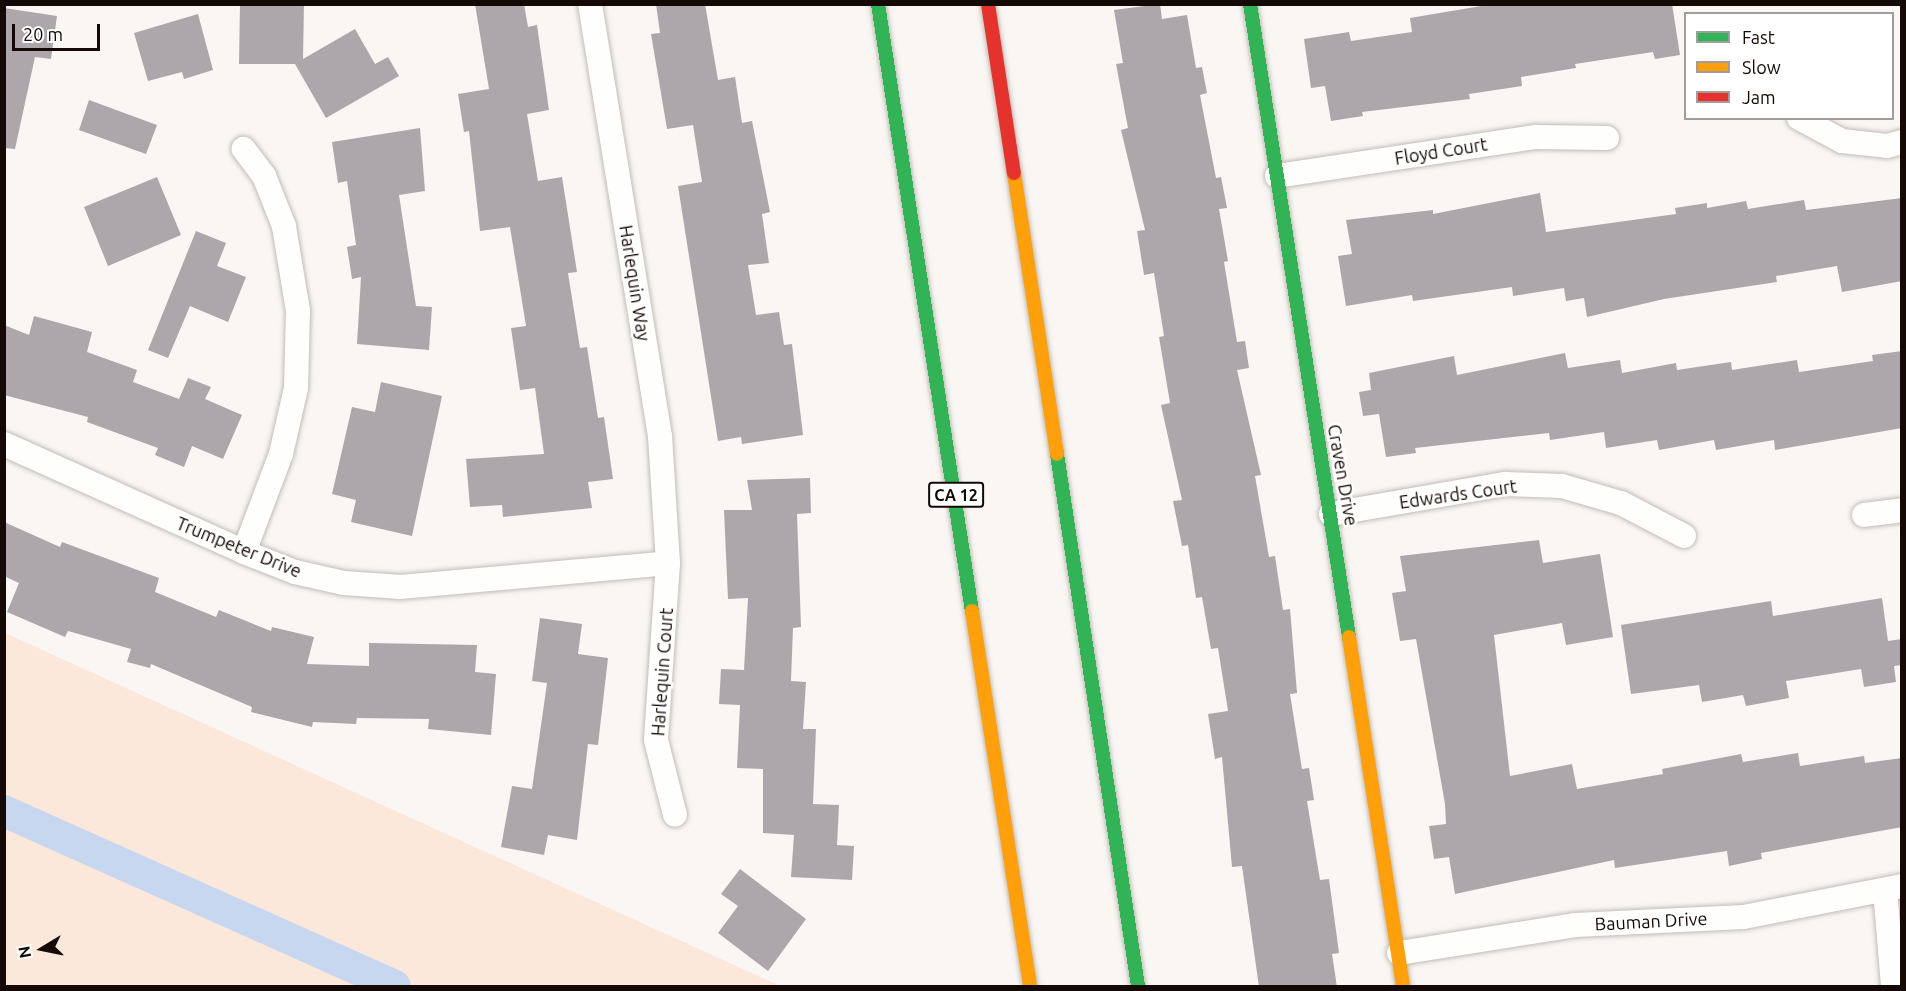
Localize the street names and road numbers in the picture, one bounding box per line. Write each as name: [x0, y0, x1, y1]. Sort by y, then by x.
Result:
street label: Floyd Court: [1393, 133, 1489, 169]
street label: Harlequin Way: [615, 224, 655, 342]
street label: Craven Drive: [1323, 423, 1363, 527]
street label: Edwards Court: [1398, 475, 1518, 513]
road number: CA 12: [928, 482, 984, 508]
street label: Trumpeter Drive: [173, 512, 305, 582]
street label: Harlequin Court: [647, 607, 677, 737]
street label: Bauman Drive: [1594, 907, 1708, 935]

